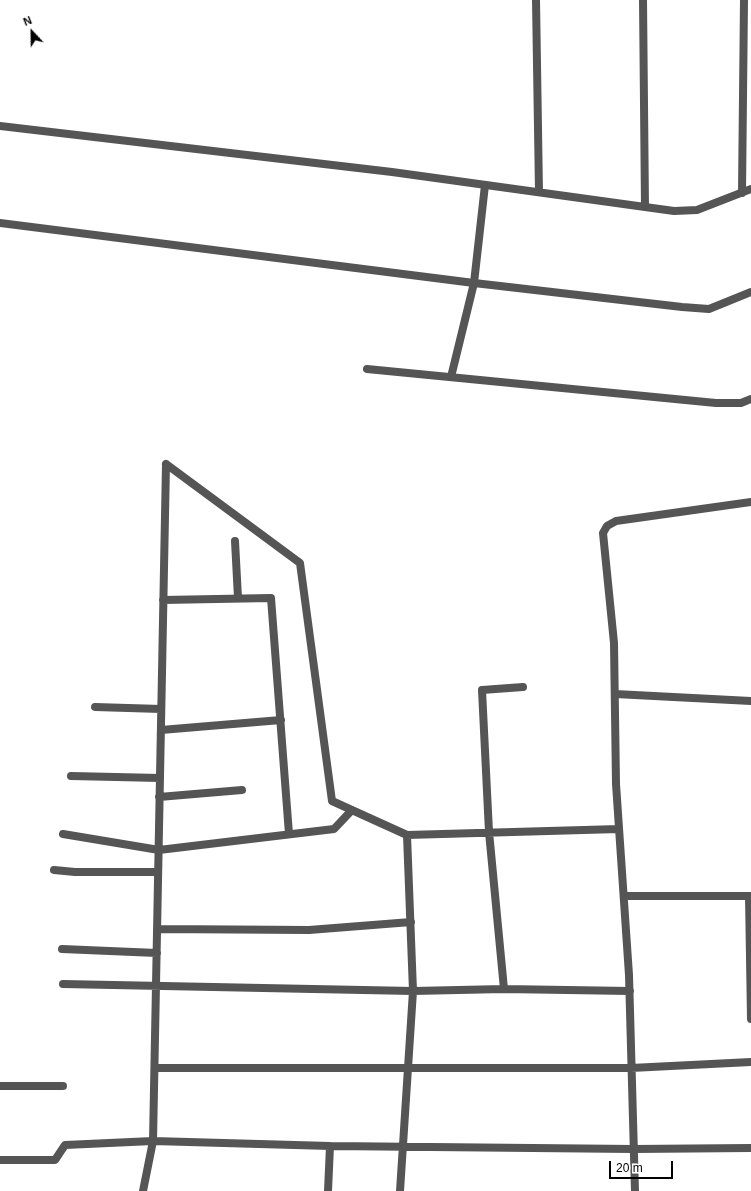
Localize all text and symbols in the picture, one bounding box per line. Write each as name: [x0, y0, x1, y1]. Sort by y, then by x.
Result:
north arrow: [12, 12, 52, 52]
text: N: [22, 14, 33, 28]
scale bar: [611, 1153, 675, 1179]
text: 20 m: [616, 1161, 643, 1175]

